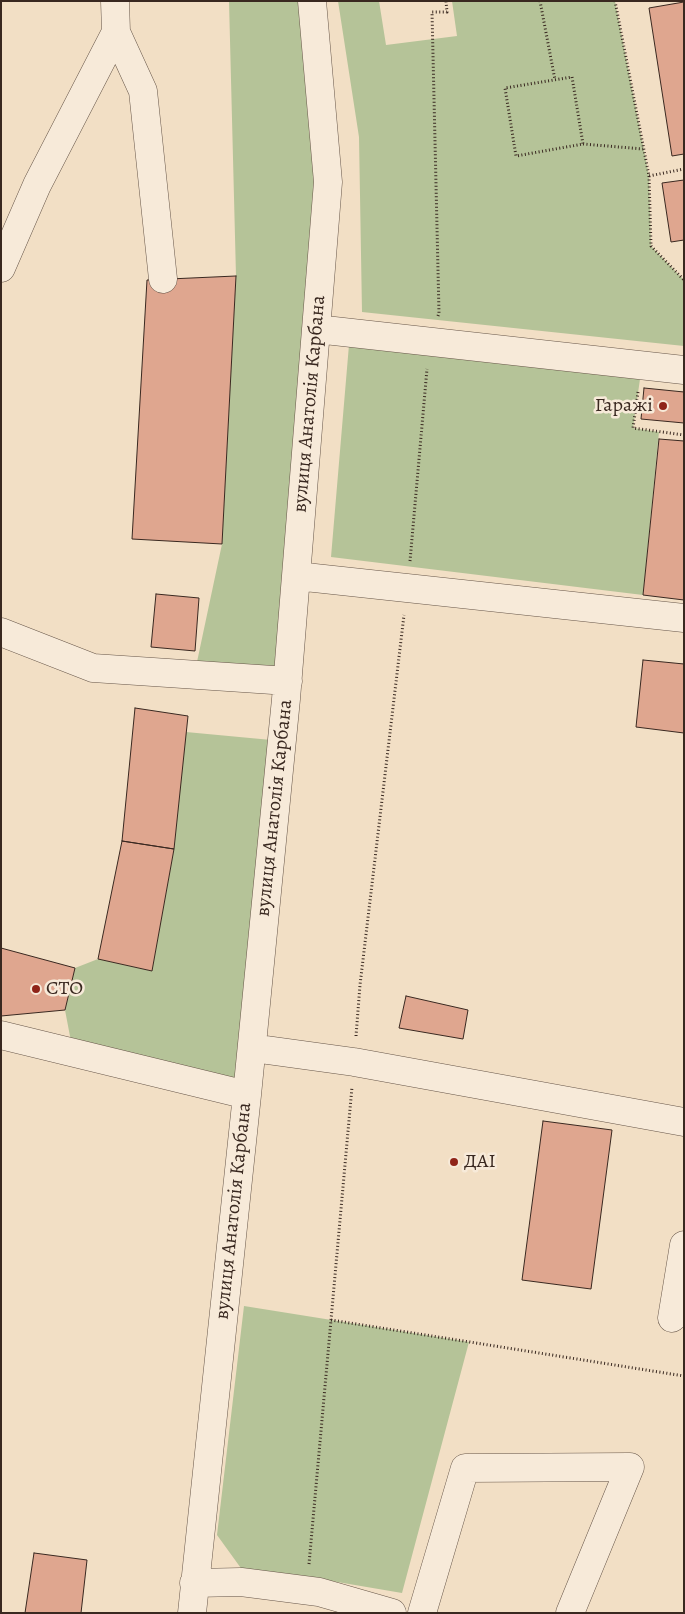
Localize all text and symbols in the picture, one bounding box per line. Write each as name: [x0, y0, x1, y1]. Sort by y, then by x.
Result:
street label: вулиця Анатолія Карбана: [289, 294, 331, 514]
place label: Гаражі: [595, 394, 653, 418]
marker: Гаражі: [657, 400, 669, 412]
street label: вулиця Анатолія Карбана: [252, 698, 298, 918]
place label: СТО: [46, 977, 83, 1001]
marker: СТО: [30, 983, 42, 995]
street label: вулиця Анатолія Карбана: [211, 1101, 257, 1321]
place label: ДАІ: [464, 1150, 496, 1174]
marker: ДАІ: [448, 1156, 460, 1168]

